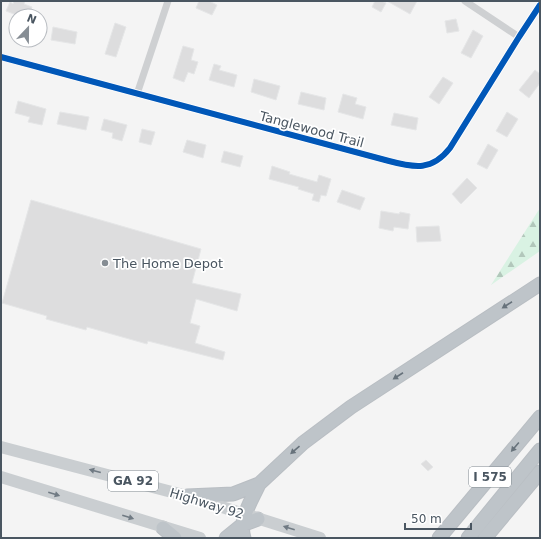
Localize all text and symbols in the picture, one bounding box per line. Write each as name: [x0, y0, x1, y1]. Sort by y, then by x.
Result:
north arrow: [8, 8, 48, 48]
text: N: [25, 11, 38, 27]
street label: Tanglewood Trail: [257, 108, 366, 151]
place label: The Home Depot: [112, 256, 223, 271]
marker: The Home Depot: [100, 258, 110, 268]
one-way arrow: [501, 302, 513, 309]
one-way arrow: [392, 372, 404, 379]
one-way arrow: [511, 441, 520, 452]
one-way arrow: [290, 445, 299, 454]
road number: I 575: [469, 467, 511, 487]
one-way arrow: [89, 468, 102, 474]
road number: GA 92: [108, 471, 158, 491]
street label: Highway 92: [168, 485, 246, 522]
one-way arrow: [49, 491, 61, 497]
scale bar: [405, 505, 471, 531]
text: 50 m: [411, 512, 442, 526]
one-way arrow: [123, 514, 135, 520]
one-way arrow: [282, 525, 294, 531]

